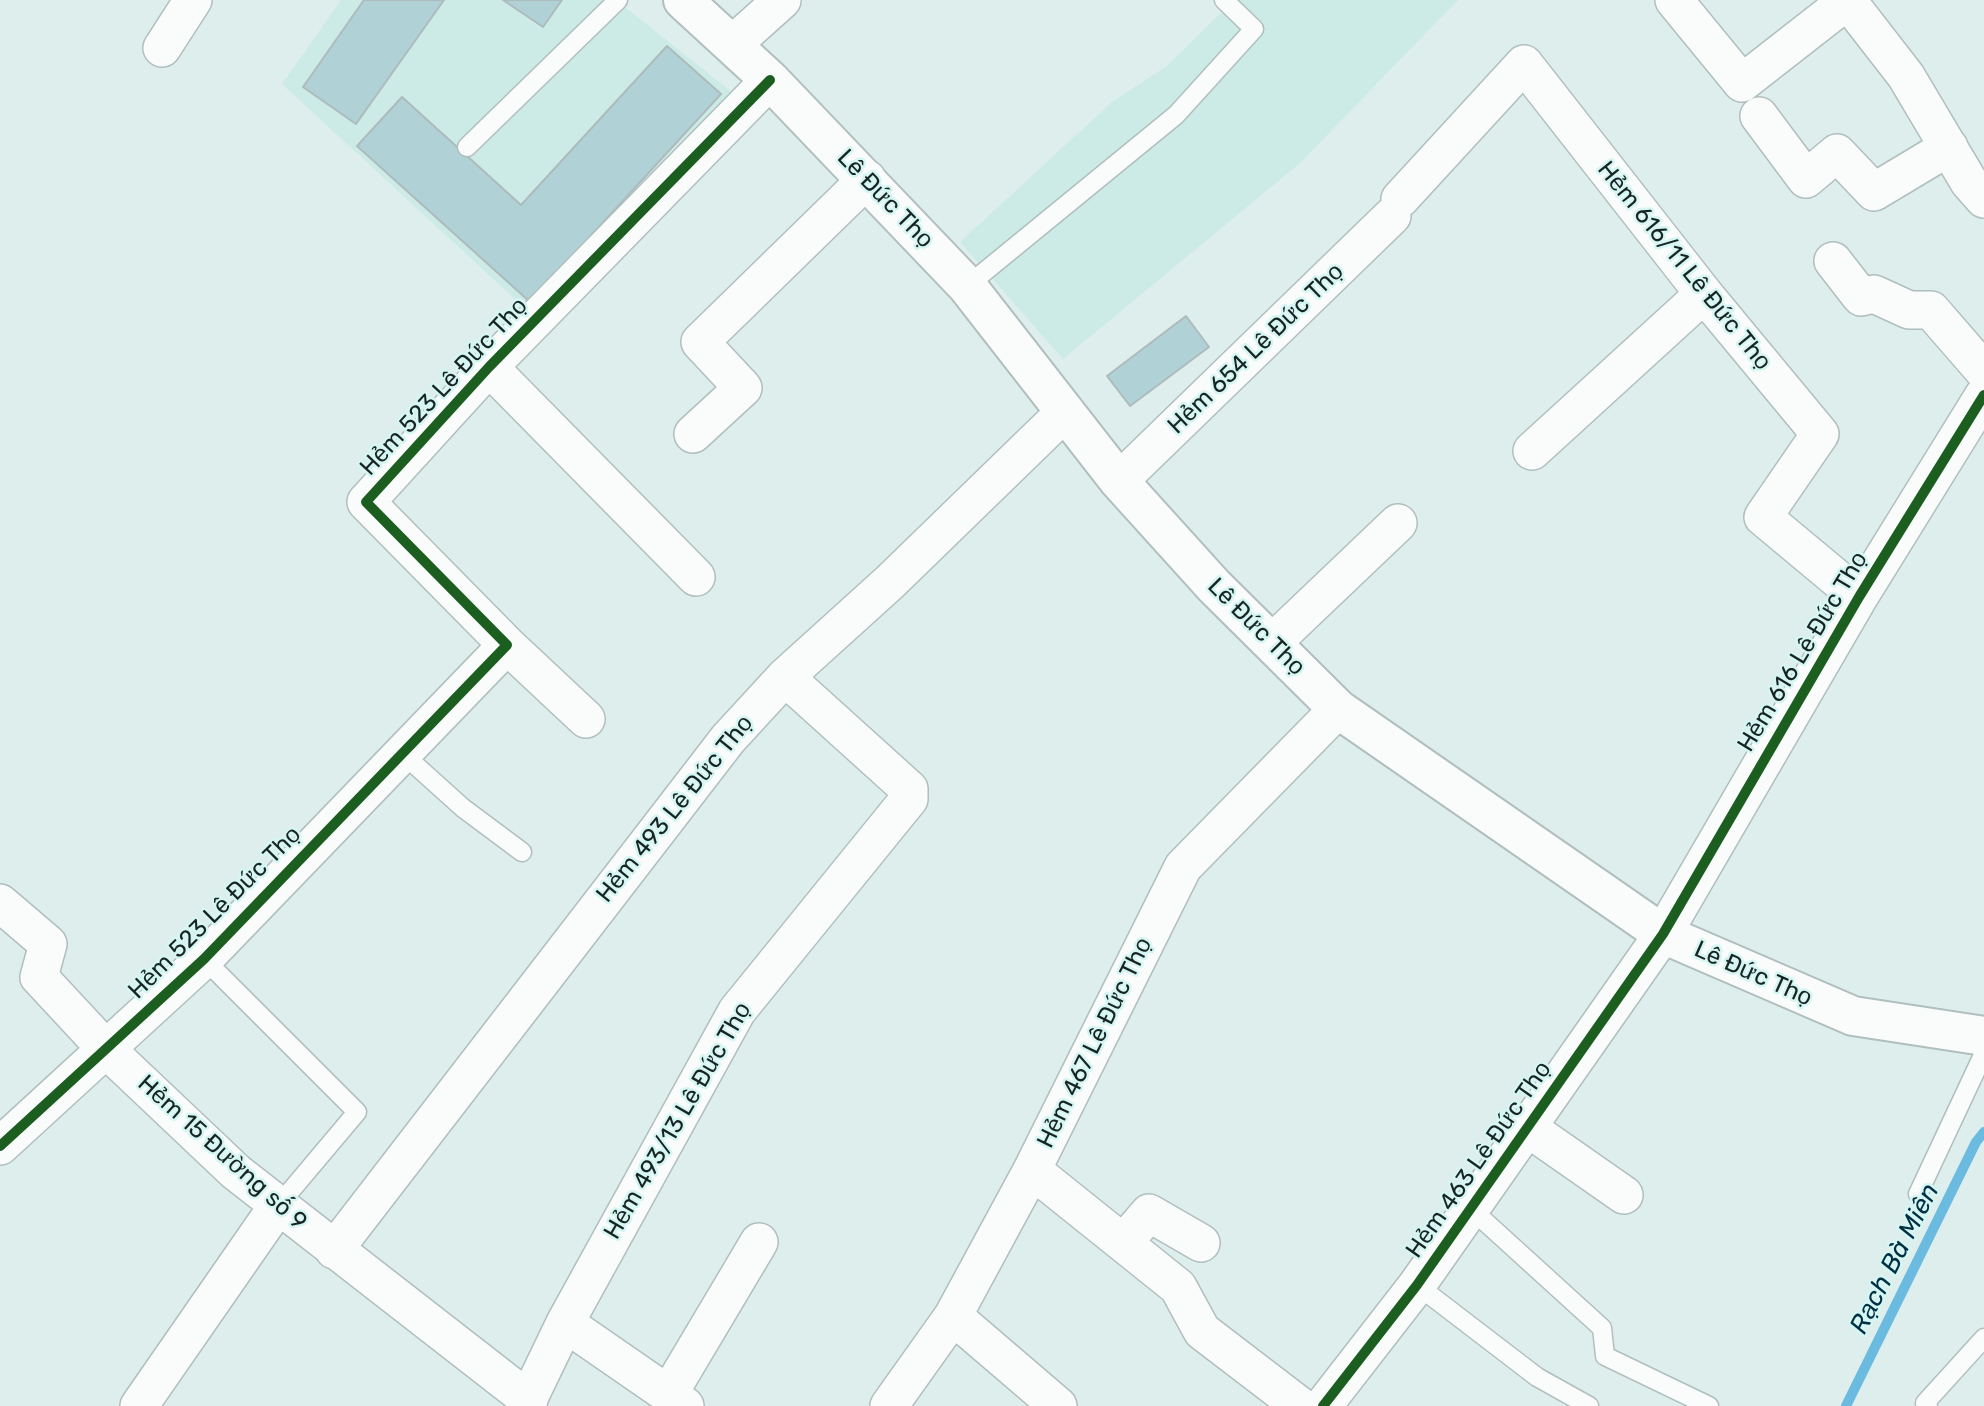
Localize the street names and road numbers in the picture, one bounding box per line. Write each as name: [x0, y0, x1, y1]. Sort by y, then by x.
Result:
street label: Lê Đức Thọ: [831, 144, 939, 254]
street label: Hẻm 616/11 Lê Đức Thọ: [1591, 156, 1777, 376]
street label: Hẻm 654 Lê Đức Thọ: [1162, 258, 1350, 440]
street label: Hẻm 523 Lê Đức Thọ: [354, 292, 534, 482]
street label: Hẻm 616 Lê Đức Thọ: [1732, 547, 1874, 757]
street label: Lê Đức Thọ: [1201, 572, 1311, 682]
street label: Hẻm 493 Lê Đức Thọ: [591, 710, 759, 908]
street label: Hẻm 523 Lê Đức Thọ: [123, 821, 307, 1005]
street label: Hẻm 467 Lê Đức Thọ: [1032, 933, 1158, 1153]
street label: Lê Đức Thọ: [1690, 935, 1816, 1013]
street label: Hẻm 493/13 Lê Đức Thọ: [598, 998, 758, 1244]
street label: Hẻm 463 Lê Đức Thọ: [1400, 1056, 1558, 1264]
street label: Hẻm 15 Đường số 9: [132, 1070, 312, 1236]

